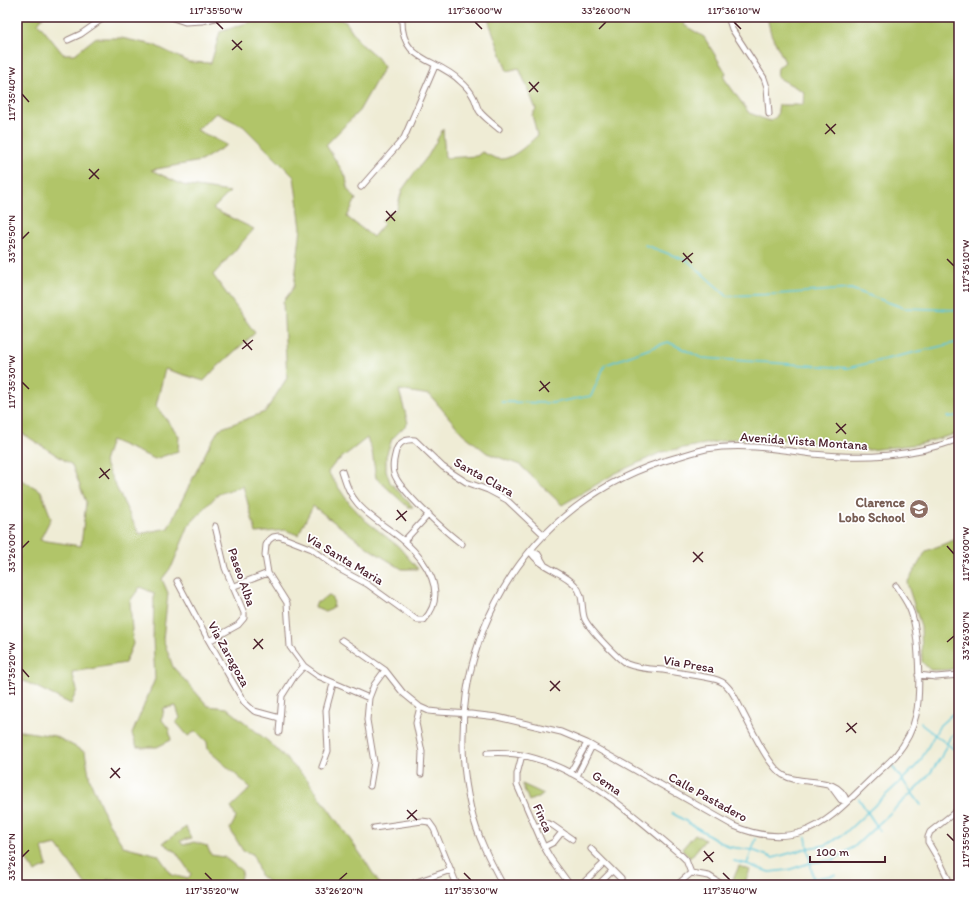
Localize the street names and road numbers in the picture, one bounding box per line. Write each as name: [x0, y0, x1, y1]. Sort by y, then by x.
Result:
street label: Avenida Vista Montana: [740, 429, 869, 453]
street label: Santa Clara: [451, 454, 517, 500]
street label: Via Santa Maria: [303, 530, 387, 588]
street label: Paseo Alba: [225, 546, 259, 608]
street label: Via Zaragoza: [205, 619, 253, 690]
street label: Via Presa: [662, 652, 716, 676]
street label: Gema: [589, 768, 625, 799]
street label: Calle Pastadero: [666, 769, 751, 825]
street label: Finca: [530, 801, 556, 835]

